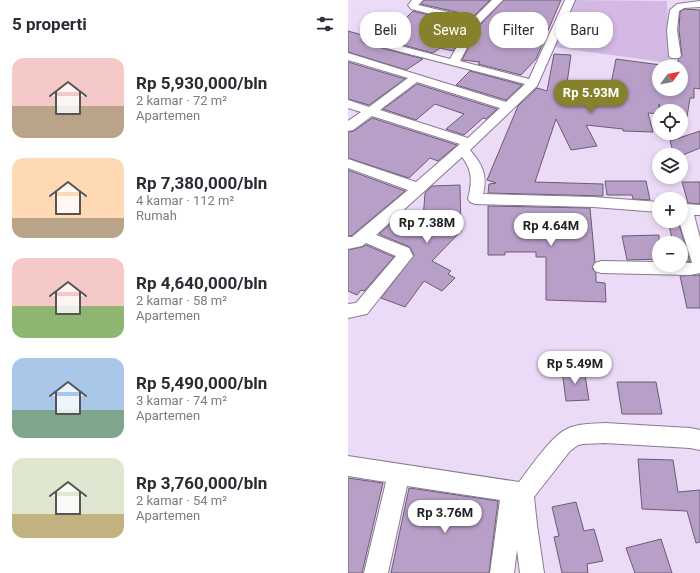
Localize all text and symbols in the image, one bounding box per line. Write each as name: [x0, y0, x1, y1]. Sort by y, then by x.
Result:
chip: Beli: [360, 12, 411, 48]
chip: Sewa: [419, 12, 481, 48]
chip: Filter: [489, 12, 548, 48]
chip: Baru: [556, 12, 613, 48]
icon: filters: [314, 13, 336, 35]
text: 5 properti: [12, 14, 87, 34]
north arrow: [652, 60, 688, 96]
map controls: [652, 60, 688, 272]
text: Rp 5,930,000/bln: [136, 73, 267, 93]
icon: home: [44, 74, 92, 122]
pin: Rp 5.93M: [550, 80, 632, 114]
text: Rp 5.93M: [563, 85, 619, 100]
text: 2 kamar · 72 m²: [136, 93, 227, 108]
button: locate: [652, 104, 688, 140]
text: Apartemen: [136, 108, 200, 123]
button: layers: [652, 148, 688, 184]
text: Rp 7,380,000/bln: [136, 173, 267, 193]
icon: home: [44, 174, 92, 222]
button: +: [652, 192, 688, 228]
text: 4 kamar · 112 m²: [136, 193, 234, 208]
text: Rumah: [136, 208, 177, 223]
pin: Rp 7.38M: [386, 210, 468, 244]
pin: Rp 4.64M: [510, 213, 592, 247]
text: Rp 7.38M: [399, 215, 455, 230]
text: Rp 4.64M: [523, 218, 579, 233]
button: −: [652, 236, 688, 272]
text: Rp 4,640,000/bln: [136, 273, 267, 293]
icon: home: [44, 274, 92, 322]
text: 2 kamar · 58 m²: [136, 293, 227, 308]
text: Apartemen: [136, 308, 200, 323]
pin: Rp 5.49M: [534, 351, 616, 385]
text: Rp 5.49M: [547, 356, 603, 371]
text: Rp 5,490,000/bln: [136, 373, 267, 393]
icon: home: [44, 374, 92, 422]
text: 3 kamar · 74 m²: [136, 393, 227, 408]
text: Apartemen: [136, 408, 200, 423]
text: Rp 3,760,000/bln: [136, 473, 267, 493]
icon: home: [44, 474, 92, 522]
text: 2 kamar · 54 m²: [136, 493, 227, 508]
pin: Rp 3.76M: [404, 500, 486, 534]
text: Rp 3.76M: [417, 505, 473, 520]
text: Apartemen: [136, 508, 200, 523]

